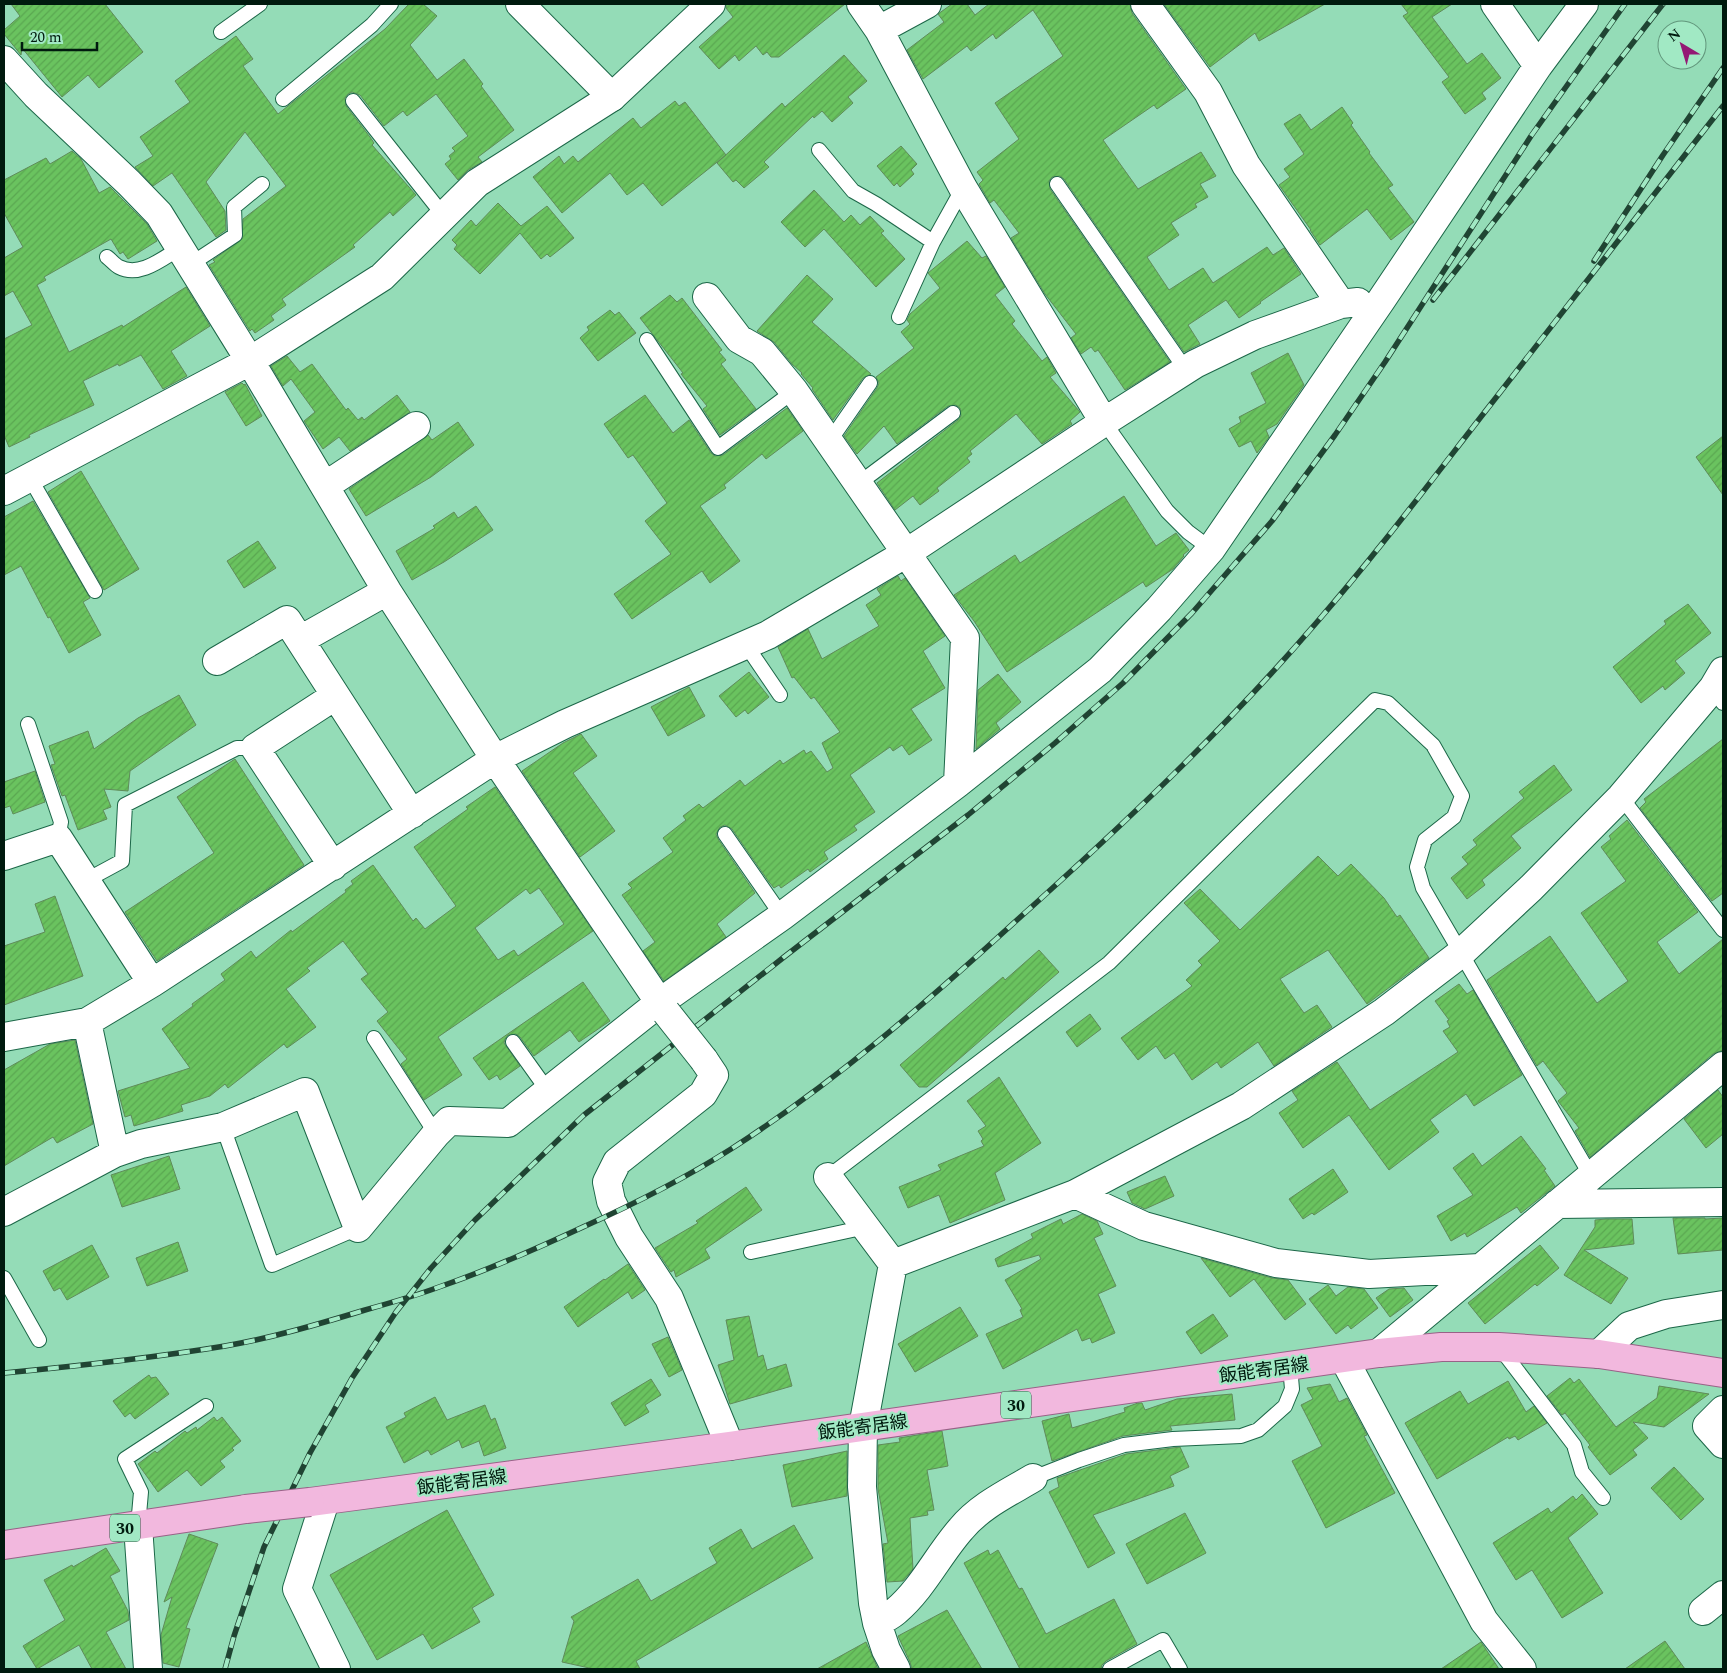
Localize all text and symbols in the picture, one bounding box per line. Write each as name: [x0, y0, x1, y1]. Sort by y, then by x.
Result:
scale bar: [22, 20, 98, 52]
north arrow: [1657, 20, 1707, 70]
text: N: [1663, 23, 1685, 47]
text: 20 m: [30, 26, 62, 49]
street label: 飯能寄居線: [1218, 1351, 1311, 1390]
road number: 30: [1001, 1392, 1031, 1418]
street label: 飯能寄居線: [817, 1408, 910, 1447]
street label: 飯能寄居線: [416, 1463, 509, 1502]
road number: 30: [110, 1515, 140, 1542]

